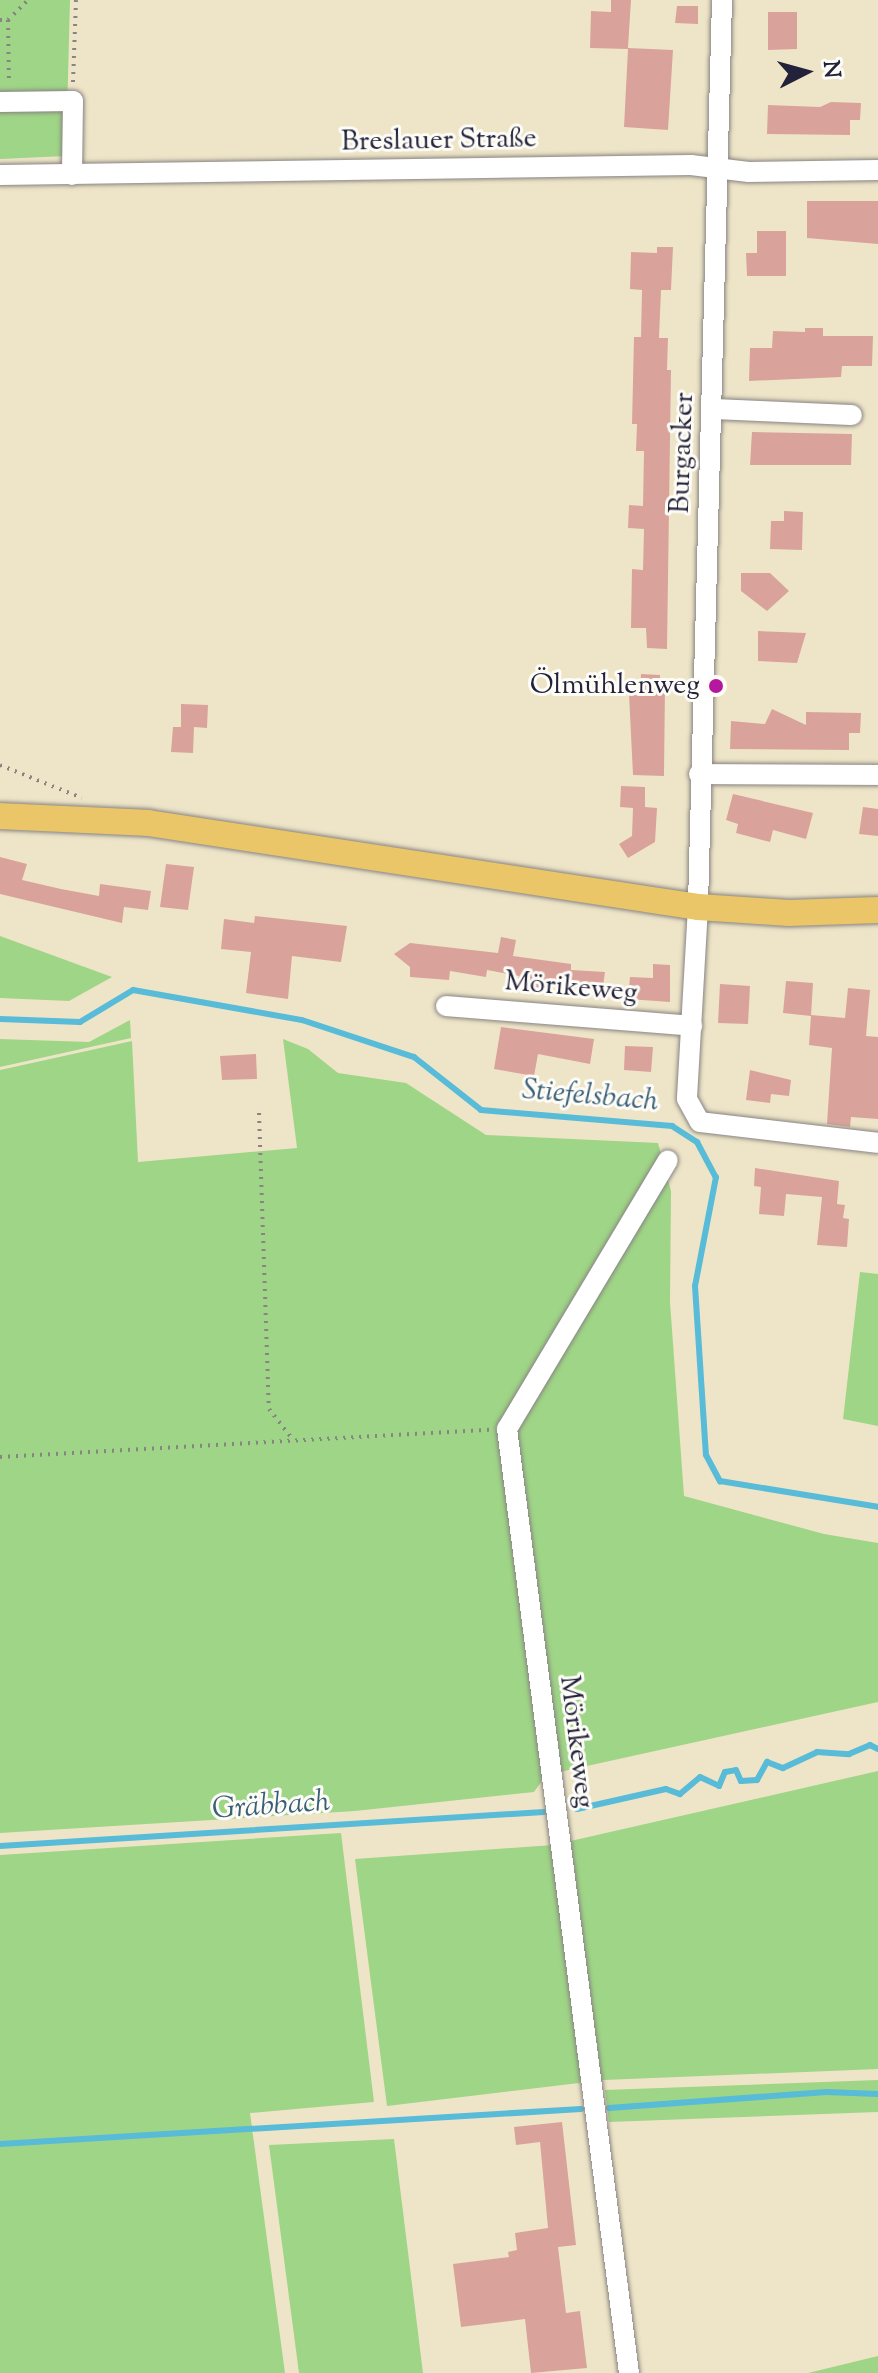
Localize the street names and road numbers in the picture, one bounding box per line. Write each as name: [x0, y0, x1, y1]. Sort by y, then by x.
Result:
street label: Breslauer Straße: [341, 122, 537, 160]
street label: Burgacker: [664, 392, 702, 514]
street label: Mörikeweg: [503, 965, 639, 1011]
street label: Mörikeweg: [551, 1674, 601, 1810]

